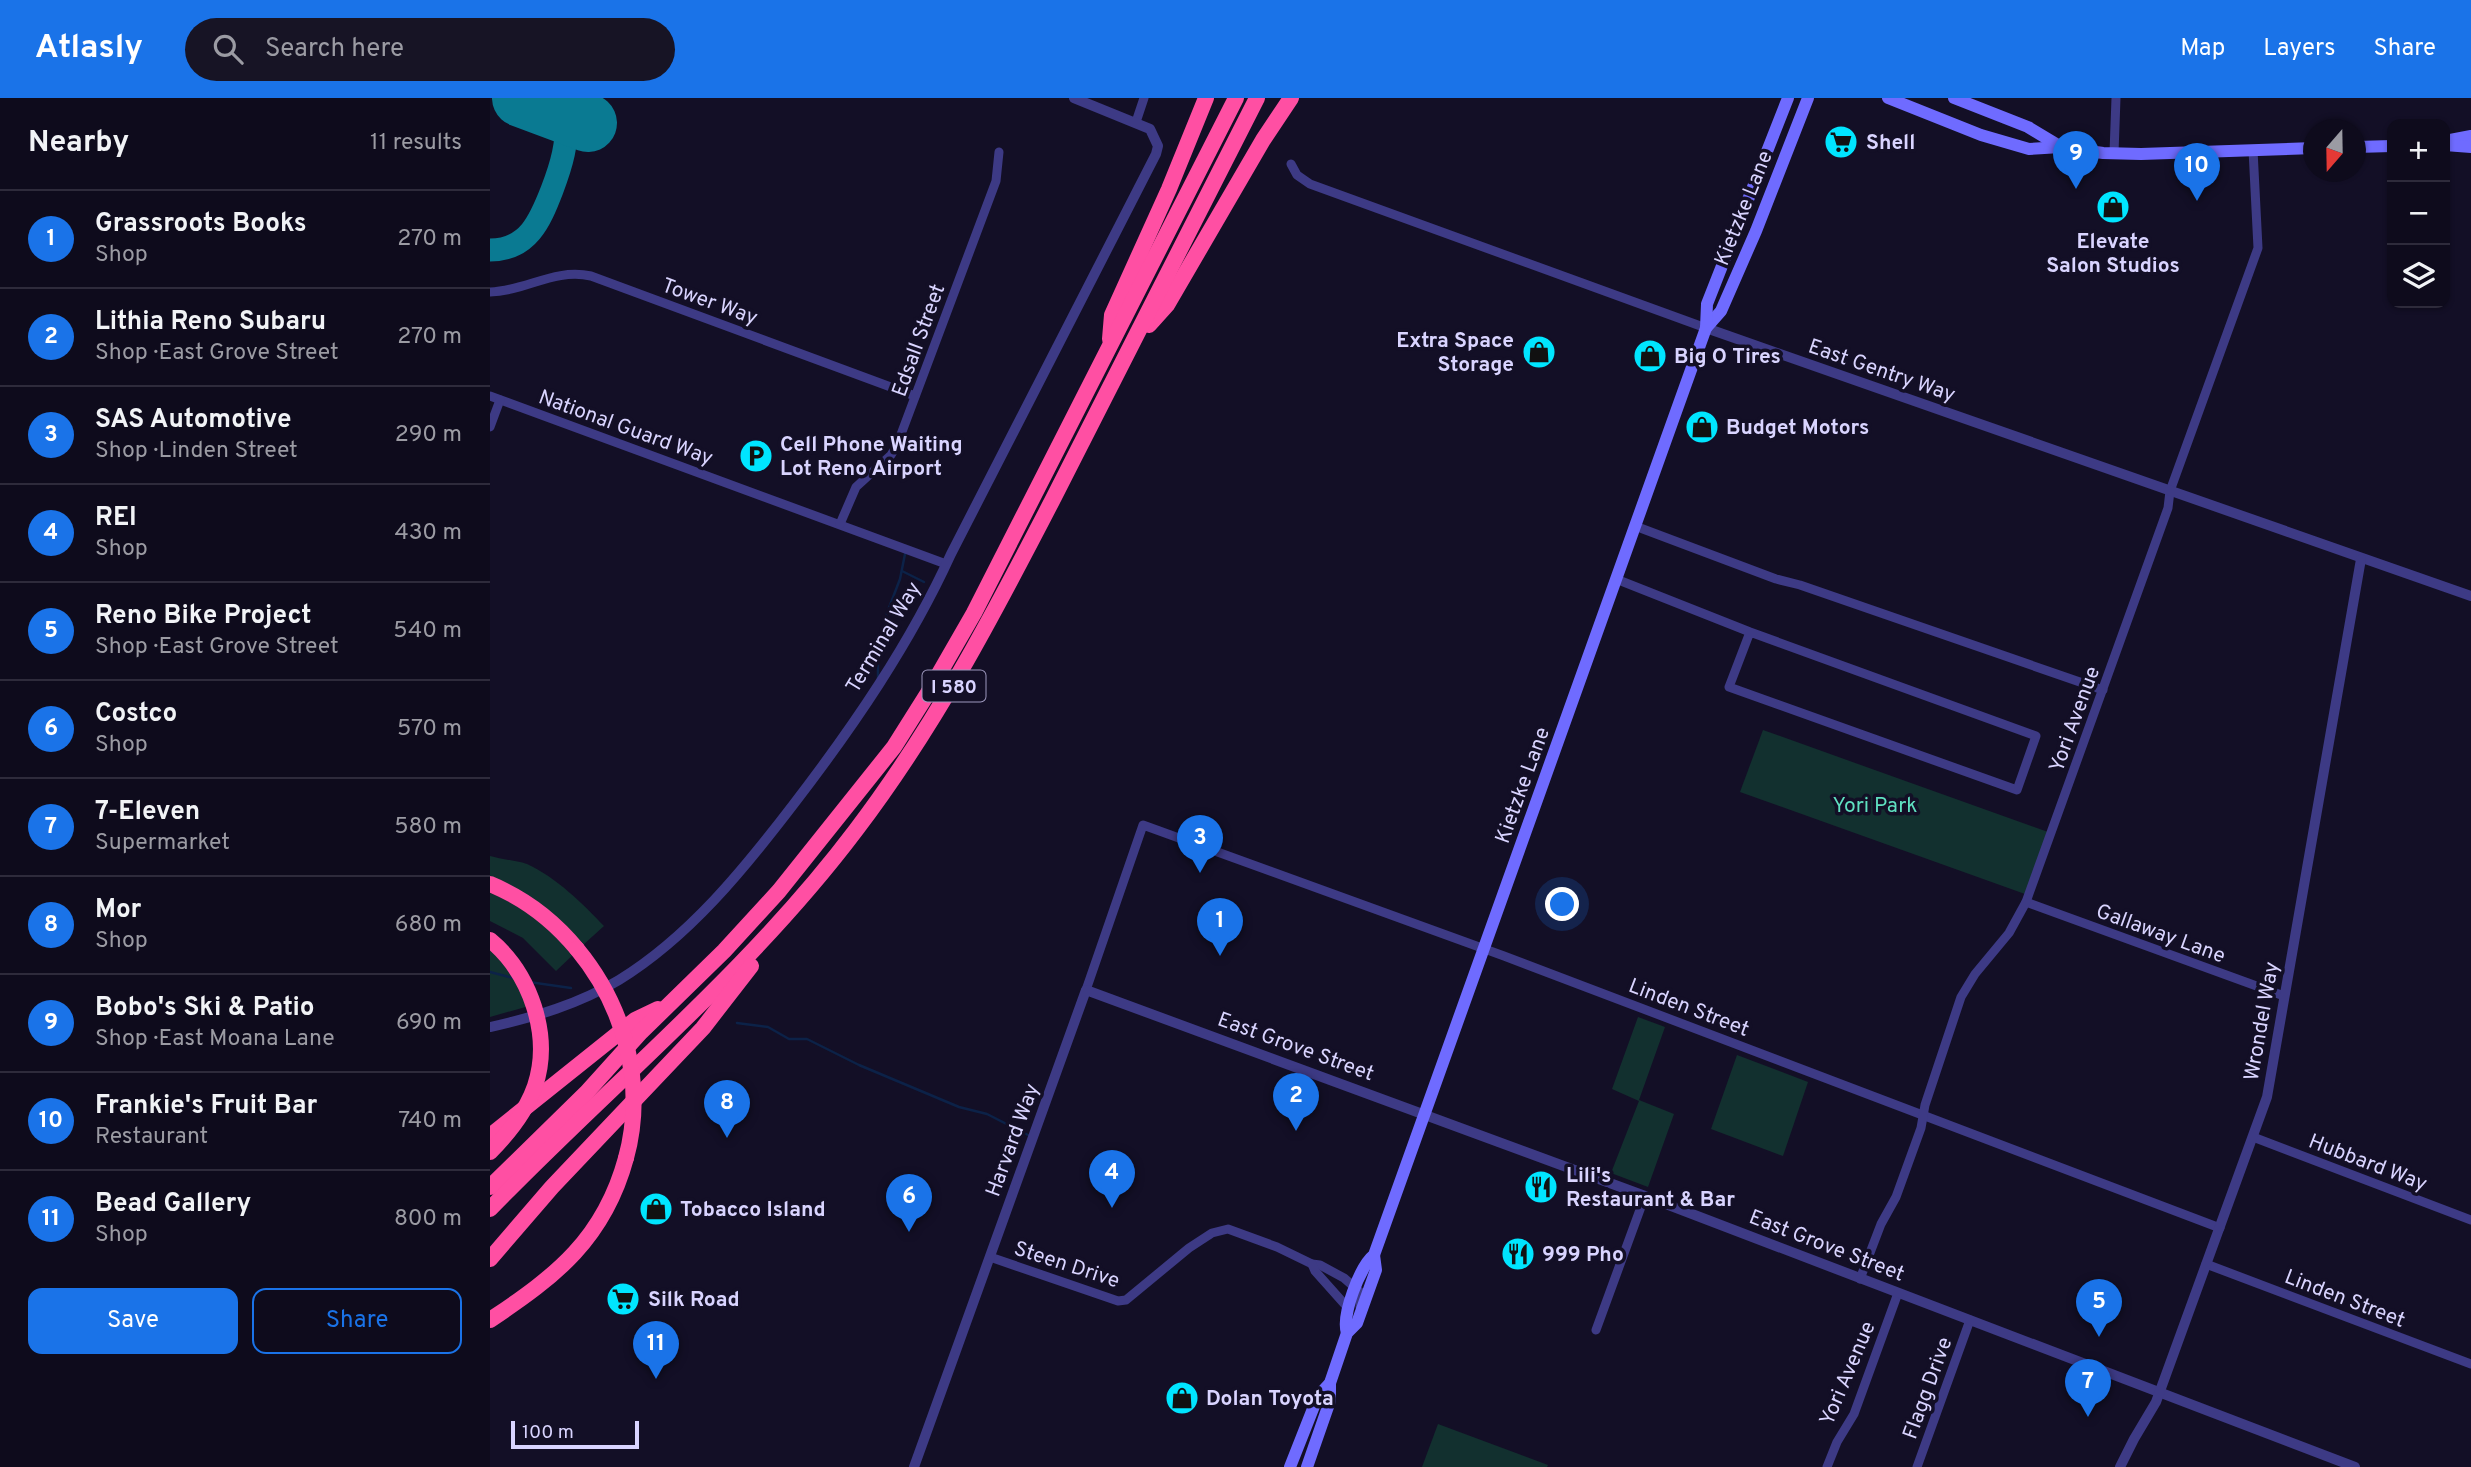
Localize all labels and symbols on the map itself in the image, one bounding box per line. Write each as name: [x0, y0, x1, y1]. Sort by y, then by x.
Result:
north arrow: [2303, 119, 2366, 182]
supermarket icon: Shell: [1822, 123, 1860, 161]
place label: Shell: [1866, 130, 1915, 157]
pin: 9: [2053, 131, 2099, 189]
pin: 10: [2174, 143, 2220, 201]
street label: Kietzke Lane: [1709, 147, 1780, 270]
shop icon: Elevate Salon Studios: [2094, 188, 2132, 226]
place label: Elevate Salon Studios: [2046, 229, 2180, 280]
street label: Tower Way: [658, 273, 761, 332]
street label: Edsall Street: [887, 280, 952, 401]
place label: Extra Space Storage: [1396, 328, 1514, 379]
shop icon: Extra Space Storage: [1520, 333, 1558, 371]
street label: East Gentry Way: [1804, 334, 1959, 409]
shop icon: Big O Tires: [1631, 337, 1669, 375]
place label: Big O Tires: [1674, 344, 1781, 371]
street label: National Guard Way: [535, 384, 716, 473]
shop icon: Budget Motors: [1683, 408, 1721, 446]
place label: Budget Motors: [1726, 415, 1869, 442]
place label: Cell Phone Waiting Lot Reno Airport: [780, 432, 963, 483]
parking icon: Cell Phone Waiting Lot Reno Airport: [737, 437, 775, 475]
street label: Terminal Way: [840, 577, 928, 698]
street label: Yori Avenue: [2044, 663, 2107, 776]
road number: I 580: [923, 670, 986, 702]
street label: Kietzke Lane: [1490, 724, 1557, 847]
park label: Yori Park: [1833, 793, 1917, 820]
pin: 3: [1177, 815, 1223, 873]
your location: [1545, 887, 1579, 921]
pin: 1: [1197, 898, 1243, 956]
street label: Gallaway Lane: [2092, 899, 2229, 970]
street label: Wrondel Way: [2239, 960, 2286, 1083]
street label: Linden Street: [1624, 973, 1753, 1044]
street label: East Grove Street: [1214, 1007, 1377, 1088]
pin: 2: [1273, 1073, 1319, 1131]
pin: 8: [704, 1080, 750, 1138]
street label: Harvard Way: [980, 1080, 1046, 1201]
street label: Hubbard Way: [2304, 1128, 2431, 1198]
pin: 4: [1089, 1150, 1135, 1208]
place label: Lili's Restaurant & Bar: [1566, 1163, 1735, 1214]
restaurant icon: Lili's Restaurant & Bar: [1522, 1168, 1560, 1206]
pin: 6: [886, 1174, 932, 1232]
shop icon: Tobacco Island: [637, 1190, 675, 1228]
place label: Tobacco Island: [680, 1197, 826, 1224]
street label: East Grove Street: [1745, 1204, 1908, 1288]
restaurant icon: 999 Pho: [1499, 1235, 1537, 1273]
street label: Steen Drive: [1010, 1236, 1123, 1295]
place label: 999 Pho: [1542, 1242, 1624, 1269]
street label: Linden Street: [2280, 1264, 2409, 1335]
pin: 5: [2076, 1279, 2122, 1337]
supermarket icon: Silk Road: [604, 1280, 642, 1318]
place label: Silk Road: [648, 1287, 740, 1314]
street label: Yori Avenue: [1814, 1317, 1882, 1430]
pin: 11: [633, 1321, 679, 1379]
street label: Flagg Drive: [1897, 1334, 1959, 1443]
pin: 7: [2065, 1359, 2111, 1417]
shop icon: Dolan Toyota: [1163, 1379, 1201, 1417]
place label: Dolan Toyota: [1206, 1386, 1334, 1413]
scale bar: [511, 1418, 639, 1450]

